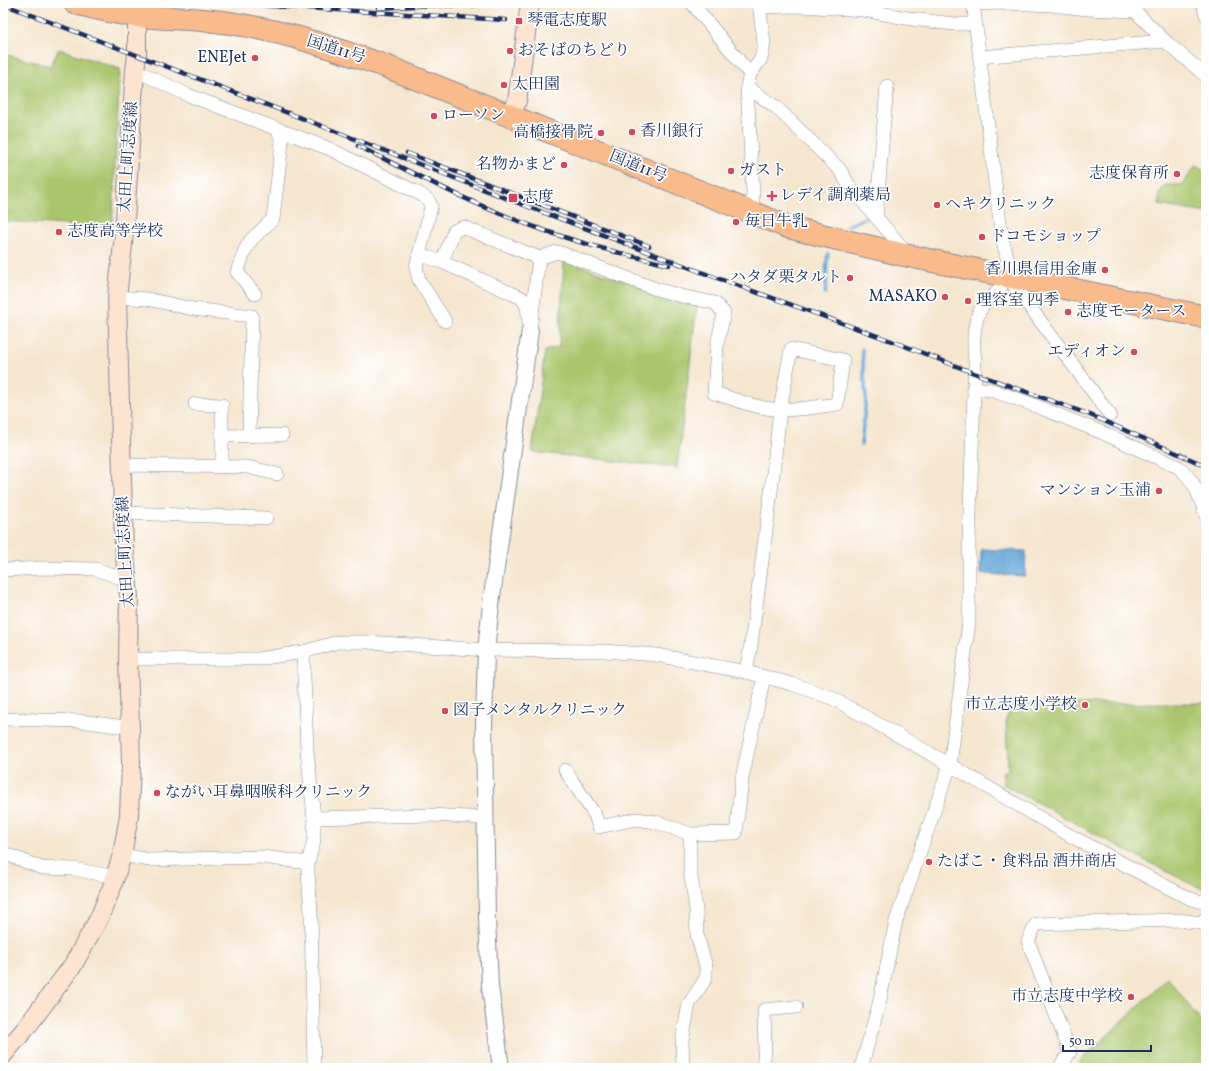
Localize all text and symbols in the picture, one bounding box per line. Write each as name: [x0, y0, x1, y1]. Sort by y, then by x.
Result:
place label: 琴電志度駅: [527, 10, 607, 32]
marker: 琴電志度駅: [514, 16, 524, 26]
street label: 国道11号: [304, 31, 368, 69]
place label: おそばのちどり: [518, 40, 630, 62]
marker: おそばのちどり: [505, 46, 515, 56]
place label: ENEJet: [197, 47, 247, 69]
marker: ENEJet: [250, 53, 260, 63]
place label: 太田園: [512, 74, 560, 96]
marker: 太田園: [499, 80, 509, 90]
street label: 太田上町志度線: [114, 100, 144, 214]
place label: ローソン: [442, 105, 505, 127]
marker: ローソン: [429, 111, 439, 121]
place label: 香川銀行: [640, 121, 704, 143]
place label: 高橋接骨院: [513, 122, 593, 144]
marker: 香川銀行: [627, 127, 637, 137]
marker: 高橋接骨院: [596, 128, 606, 138]
street label: 国道11号: [606, 145, 670, 189]
place label: 名物かまど: [476, 154, 556, 176]
marker: 名物かまど: [559, 160, 569, 170]
place label: ガスト: [739, 160, 787, 182]
place label: 志度保育所: [1089, 163, 1169, 185]
marker: ガスト: [726, 166, 736, 176]
marker: 志度保育所: [1172, 169, 1182, 179]
place label: レデイ調剤薬局: [780, 185, 891, 207]
place label: 志度: [522, 187, 554, 209]
marker: レデイ調剤薬局: [767, 191, 777, 201]
marker: 志度: [507, 192, 519, 204]
place label: ヘキクリニック: [945, 194, 1056, 216]
marker: ヘキクリニック: [932, 200, 942, 210]
place label: 毎日牛乳: [744, 211, 808, 233]
marker: 毎日牛乳: [731, 217, 741, 227]
place label: 志度高等学校: [67, 221, 163, 243]
place label: ドコモショップ: [990, 226, 1101, 248]
marker: 志度高等学校: [54, 227, 64, 237]
marker: ドコモショップ: [977, 232, 987, 242]
place label: 香川県信用金庫: [985, 259, 1097, 281]
marker: 香川県信用金庫: [1100, 265, 1110, 275]
place label: ハタダ栗タルト: [730, 267, 842, 289]
marker: ハタダ栗タルト: [845, 273, 855, 283]
place label: MASAKO: [869, 286, 937, 308]
place label: 理容室 四季: [976, 290, 1059, 312]
marker: MASAKO: [940, 292, 950, 302]
marker: 理容室 四季: [963, 296, 973, 306]
place label: 志度モータース: [1076, 301, 1187, 323]
marker: 志度モータース: [1063, 307, 1073, 317]
place label: エディオン: [1047, 341, 1126, 363]
marker: エディオン: [1129, 347, 1139, 357]
place label: マンション玉浦: [1040, 480, 1151, 502]
marker: マンション玉浦: [1154, 486, 1164, 496]
street label: 太田上町志度線: [112, 495, 140, 609]
place label: 市立志度小学校: [965, 694, 1077, 716]
place label: 図子メンタルクリニック: [453, 700, 627, 722]
marker: 市立志度小学校: [1080, 700, 1090, 710]
marker: 図子メンタルクリニック: [440, 706, 450, 716]
place label: ながい耳鼻咽喉科クリニック: [165, 782, 372, 804]
marker: ながい耳鼻咽喉科クリニック: [152, 788, 162, 798]
place label: たばこ・食料品 酒井商店: [937, 851, 1116, 873]
marker: たばこ・食料品 酒井商店: [924, 857, 934, 867]
place label: 市立志度中学校: [1011, 986, 1123, 1008]
marker: 市立志度中学校: [1126, 992, 1136, 1002]
scale bar: [1063, 1027, 1151, 1053]
text: 50 m: [1069, 1034, 1095, 1050]

